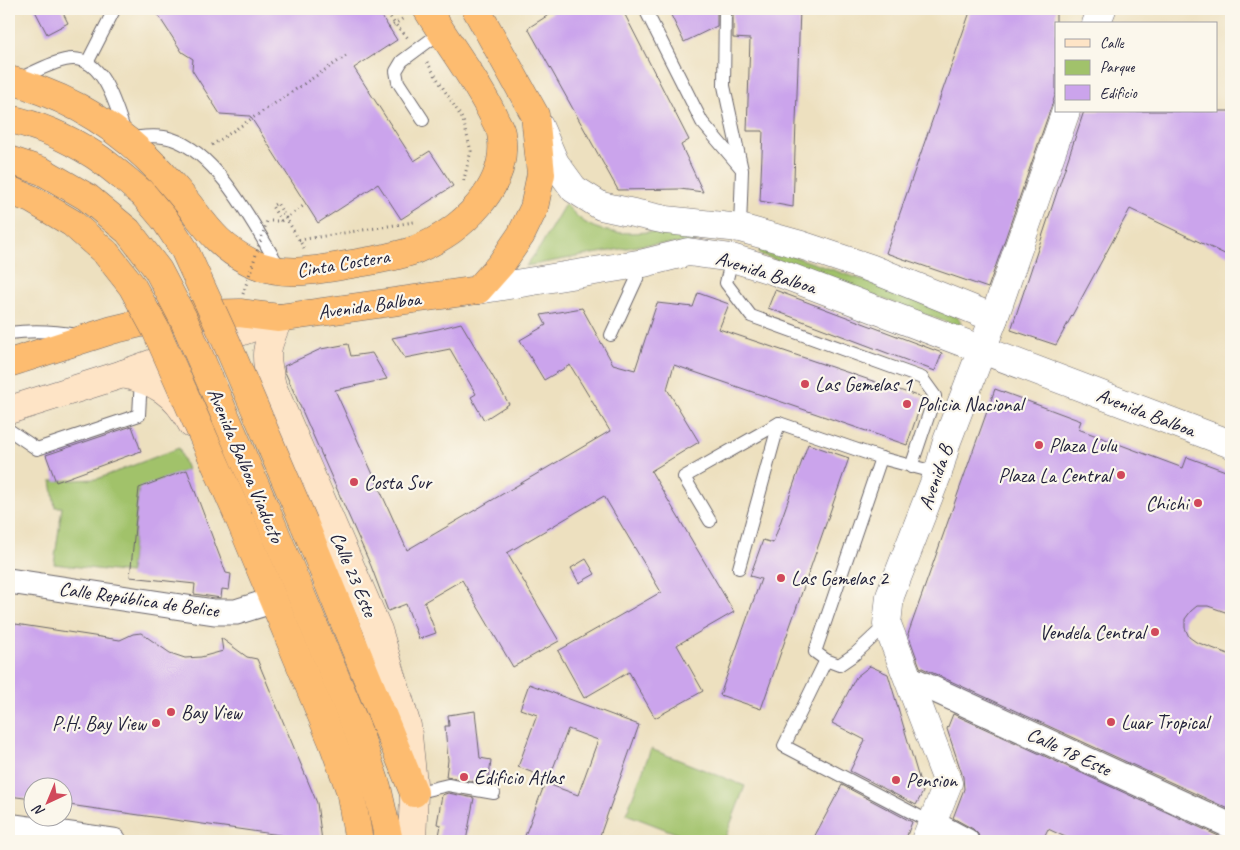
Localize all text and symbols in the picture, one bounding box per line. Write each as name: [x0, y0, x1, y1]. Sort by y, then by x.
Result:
legend: [1055, 22, 1218, 112]
text: Calle: [1100, 34, 1125, 53]
text: Parque: [1100, 58, 1136, 77]
text: Edificio: [1100, 84, 1138, 103]
street label: Cinta Costera: [295, 244, 393, 283]
street label: Avenida Balboa: [713, 245, 821, 300]
street label: Avenida Balboa: [316, 286, 424, 325]
place label: Las Gemelas 1: [815, 372, 913, 397]
marker: Las Gemelas 1: [799, 378, 811, 390]
street label: Avenida Balboa: [1093, 382, 1200, 443]
street label: Avenida Balboa Viaducto: [202, 384, 290, 547]
place label: Policia Nacional: [917, 392, 1026, 417]
marker: Policia Nacional: [901, 398, 913, 410]
place label: Plaza Lulu: [1049, 433, 1118, 458]
marker: Plaza Lulu: [1033, 439, 1045, 451]
street label: Avenida B: [913, 440, 959, 513]
place label: Plaza La Central: [998, 463, 1115, 488]
marker: Plaza La Central: [1115, 469, 1127, 481]
place label: Costa Sur: [364, 470, 433, 495]
marker: Costa Sur: [348, 476, 360, 488]
place label: Chichi: [1146, 491, 1190, 516]
marker: Chichi: [1192, 497, 1204, 509]
street label: Calle 23 Este: [325, 528, 383, 622]
place label: Las Gemelas 2: [791, 566, 890, 591]
marker: Las Gemelas 2: [775, 572, 787, 584]
street label: Calle República de Belice: [57, 576, 222, 623]
place label: Vendela Central: [1039, 620, 1149, 645]
marker: Vendela Central: [1149, 626, 1161, 638]
place label: Bay View: [181, 700, 243, 725]
marker: Bay View: [165, 706, 177, 718]
place label: Luar Tropical: [1121, 710, 1212, 735]
place label: P.H. Bay View: [52, 711, 148, 736]
marker: Luar Tropical: [1105, 716, 1117, 728]
marker: P.H. Bay View: [150, 717, 162, 729]
street label: Calle 18 Este: [1023, 721, 1116, 782]
place label: Edificio Atlas: [474, 765, 566, 790]
place label: Pension: [906, 768, 958, 793]
marker: Edificio Atlas: [458, 771, 470, 783]
marker: Pension: [890, 774, 902, 786]
north arrow: [22, 778, 72, 828]
text: N: [29, 800, 48, 820]

